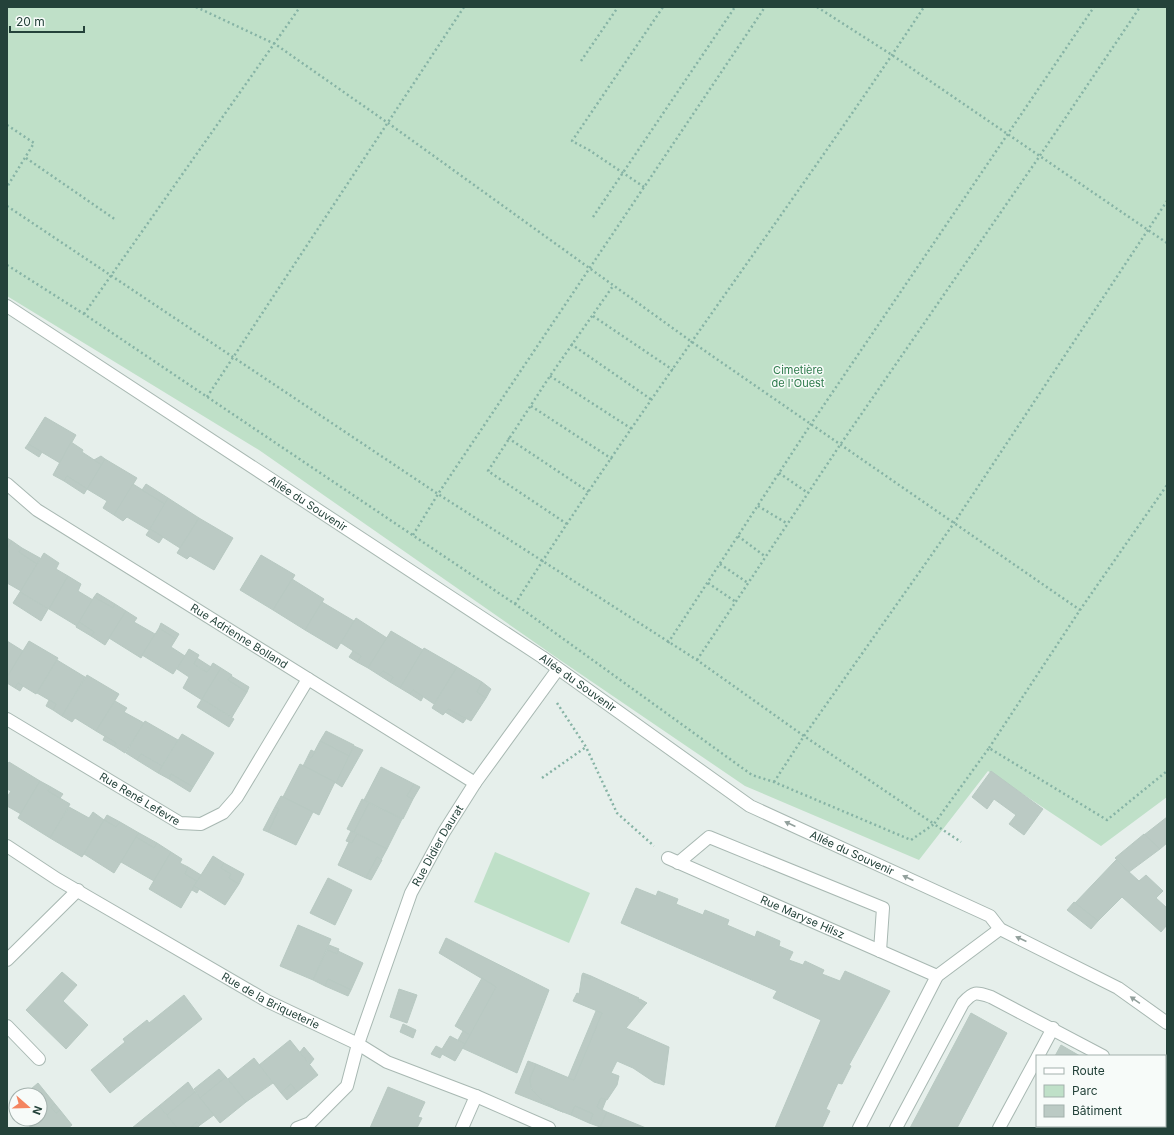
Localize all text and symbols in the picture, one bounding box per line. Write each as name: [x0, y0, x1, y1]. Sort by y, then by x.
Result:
scale bar: [10, 8, 84, 34]
text: 20 m: [16, 14, 45, 29]
park label: Cimetière de l'Ouest: [772, 363, 825, 390]
street label: Allée du Souvenir: [266, 473, 350, 534]
street label: Rue Adrienne Bolland: [188, 600, 290, 672]
street label: Allée du Souvenir: [537, 650, 619, 715]
street label: Rue René Lefevre: [97, 769, 183, 828]
street label: Rue Didier Daurat: [409, 802, 467, 889]
one-way arrow: [784, 821, 795, 827]
street label: Allée du Souvenir: [808, 827, 896, 878]
one-way arrow: [902, 875, 913, 881]
street label: Rue Maryse Hilsz: [758, 892, 847, 942]
one-way arrow: [1015, 936, 1026, 942]
street label: Rue de la Briqueterie: [219, 969, 322, 1032]
one-way arrow: [1130, 996, 1140, 1004]
legend: [1036, 1055, 1166, 1127]
text: Route: [1072, 1063, 1105, 1078]
text: Parc: [1072, 1083, 1098, 1098]
north arrow: [8, 1087, 48, 1127]
text: Bâtiment: [1072, 1103, 1122, 1118]
text: N: [29, 1104, 45, 1117]

